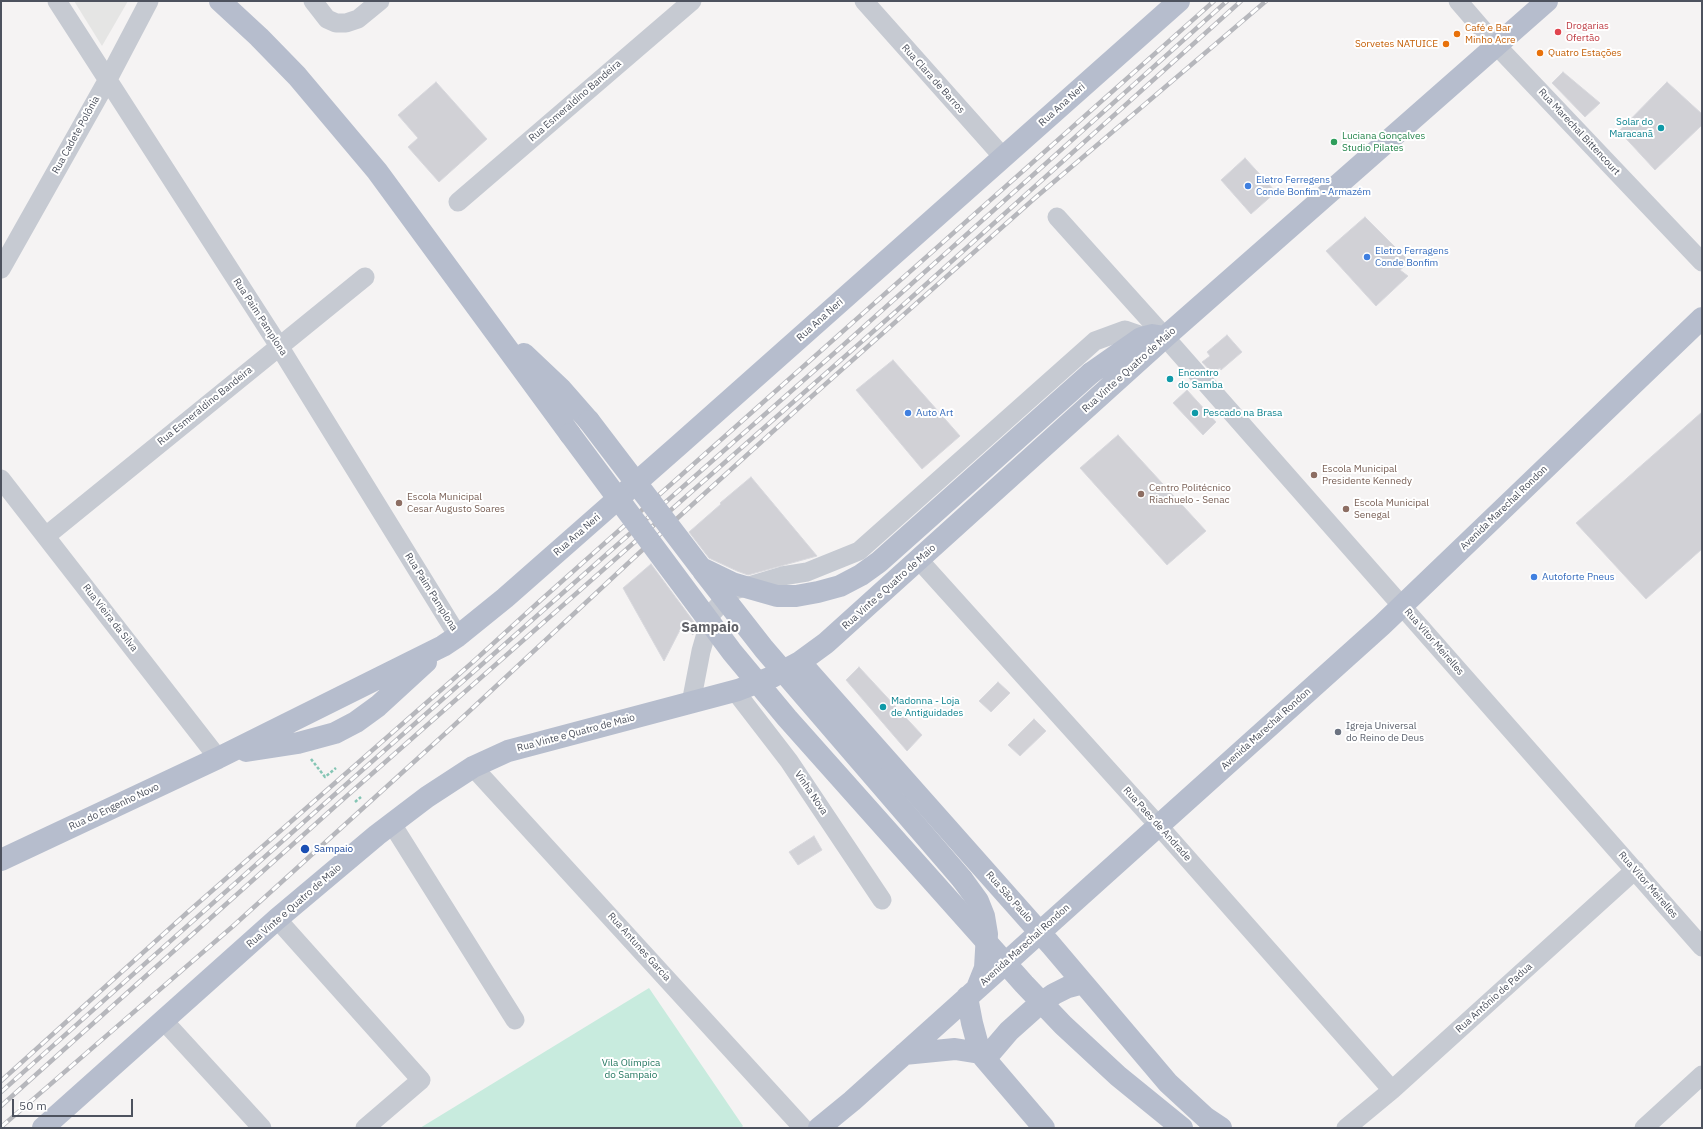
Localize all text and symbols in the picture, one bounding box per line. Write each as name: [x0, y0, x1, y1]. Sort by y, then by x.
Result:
place label: Drogarias Ofertão: [1566, 20, 1609, 44]
place label: Café e Bar Minho Acre: [1465, 22, 1515, 46]
marker: Drogarias Ofertão: [1553, 27, 1563, 37]
marker: Café e Bar Minho Acre: [1452, 29, 1462, 39]
place label: Sorvetes NATUICE: [1355, 38, 1438, 50]
marker: Sorvetes NATUICE: [1441, 39, 1451, 49]
street label: Rua Clara de Barros: [899, 42, 967, 116]
place label: Quatro Estações: [1548, 47, 1622, 59]
marker: Quatro Estações: [1535, 48, 1545, 58]
street label: Rua Esmeraldino Bandeira: [526, 58, 624, 144]
street label: Rua Ana Neri: [1036, 81, 1088, 129]
street label: Rua Marechal Bittencourt: [1536, 86, 1622, 178]
street label: Rua Cadete Polônia: [50, 94, 102, 176]
place label: Solar do Maracanã: [1609, 116, 1653, 140]
marker: Solar do Maracanã: [1656, 123, 1666, 133]
place label: Luciana Gonçalves Studio Pilates: [1342, 130, 1425, 154]
marker: Luciana Gonçalves Studio Pilates: [1329, 137, 1339, 147]
place label: Eletro Ferregens Conde Bonfim - Armazém: [1256, 174, 1371, 198]
marker: Eletro Ferregens Conde Bonfim - Armazém: [1243, 181, 1253, 191]
place label: Eletro Ferragens Conde Bonfim: [1375, 245, 1449, 268]
marker: Eletro Ferragens Conde Bonfim: [1362, 252, 1372, 262]
street label: Rua Paim Pamplona: [231, 276, 289, 358]
street label: Rua Ana Neri: [794, 296, 846, 344]
street label: Rua Vinte e Quatro de Maio: [1080, 325, 1178, 415]
street label: Rua Esmeraldino Bandeira: [155, 364, 255, 448]
place label: Encontro do Samba: [1178, 367, 1223, 390]
marker: Encontro do Samba: [1165, 374, 1175, 384]
place label: Auto Art: [916, 407, 953, 419]
place label: Pescado na Brasa: [1203, 407, 1282, 419]
marker: Auto Art: [903, 408, 913, 418]
marker: Pescado na Brasa: [1190, 408, 1200, 418]
place label: Escola Municipal Presidente Kennedy: [1322, 463, 1412, 486]
street label: Avenida Marechal Rondon: [1458, 463, 1550, 553]
marker: Escola Municipal Presidente Kennedy: [1309, 470, 1319, 480]
place label: Centro Politécnico Riachuelo - Senac: [1149, 482, 1231, 506]
marker: Centro Politécnico Riachuelo - Senac: [1136, 489, 1146, 499]
place label: Escola Municipal Cesar Augusto Soares: [407, 491, 505, 514]
place label: Escola Municipal Senegal: [1354, 497, 1429, 520]
marker: Escola Municipal Cesar Augusto Soares: [394, 498, 404, 508]
marker: Escola Municipal Senegal: [1341, 504, 1351, 514]
street label: Rua Ana Neri: [551, 511, 603, 559]
street label: Rua Vinte e Quatro de Maio: [840, 542, 938, 632]
street label: Rua Paim Pamplona: [402, 551, 460, 633]
place label: Autoforte Pneus: [1542, 571, 1615, 583]
marker: Autoforte Pneus: [1529, 572, 1539, 582]
street label: Rua Vieira da Silva: [80, 582, 140, 654]
street label: Rua Vitor Meirelles: [1402, 606, 1466, 678]
district label: Sampaio: [681, 620, 739, 636]
street label: Avenida Marechal Rondon: [1219, 686, 1313, 772]
place label: Madonna - Loja de Antiguidades: [891, 695, 963, 718]
marker: Madonna - Loja de Antiguidades: [878, 702, 888, 712]
street label: Rua Vinte e Quatro de Maio: [516, 711, 636, 755]
place label: Igreja Universal do Reino de Deus: [1346, 720, 1424, 744]
marker: Igreja Universal do Reino de Deus: [1333, 727, 1343, 737]
street label: Vinha Nova: [792, 769, 830, 817]
street label: Rua do Engenho Novo: [67, 781, 161, 833]
street label: Rua Paes de Andrade: [1121, 784, 1193, 864]
marker: Sampaio: [299, 843, 311, 855]
place label: Sampaio: [314, 843, 353, 855]
street label: Rua Vitor Meirelles: [1616, 849, 1680, 921]
street label: Rua Vinte e Quatro de Maio: [244, 862, 344, 950]
street label: Rua São Paulo: [983, 869, 1035, 925]
street label: Avenida Marechal Rondon: [978, 902, 1072, 988]
street label: Rua Antunes Garcia: [605, 910, 673, 984]
street label: Rua Antônio de Padua: [1453, 960, 1535, 1036]
park label: Vila Olímpica do Sampaio: [602, 1057, 660, 1080]
scale bar: [14, 1091, 135, 1117]
text: 50 m: [19, 1098, 47, 1113]

